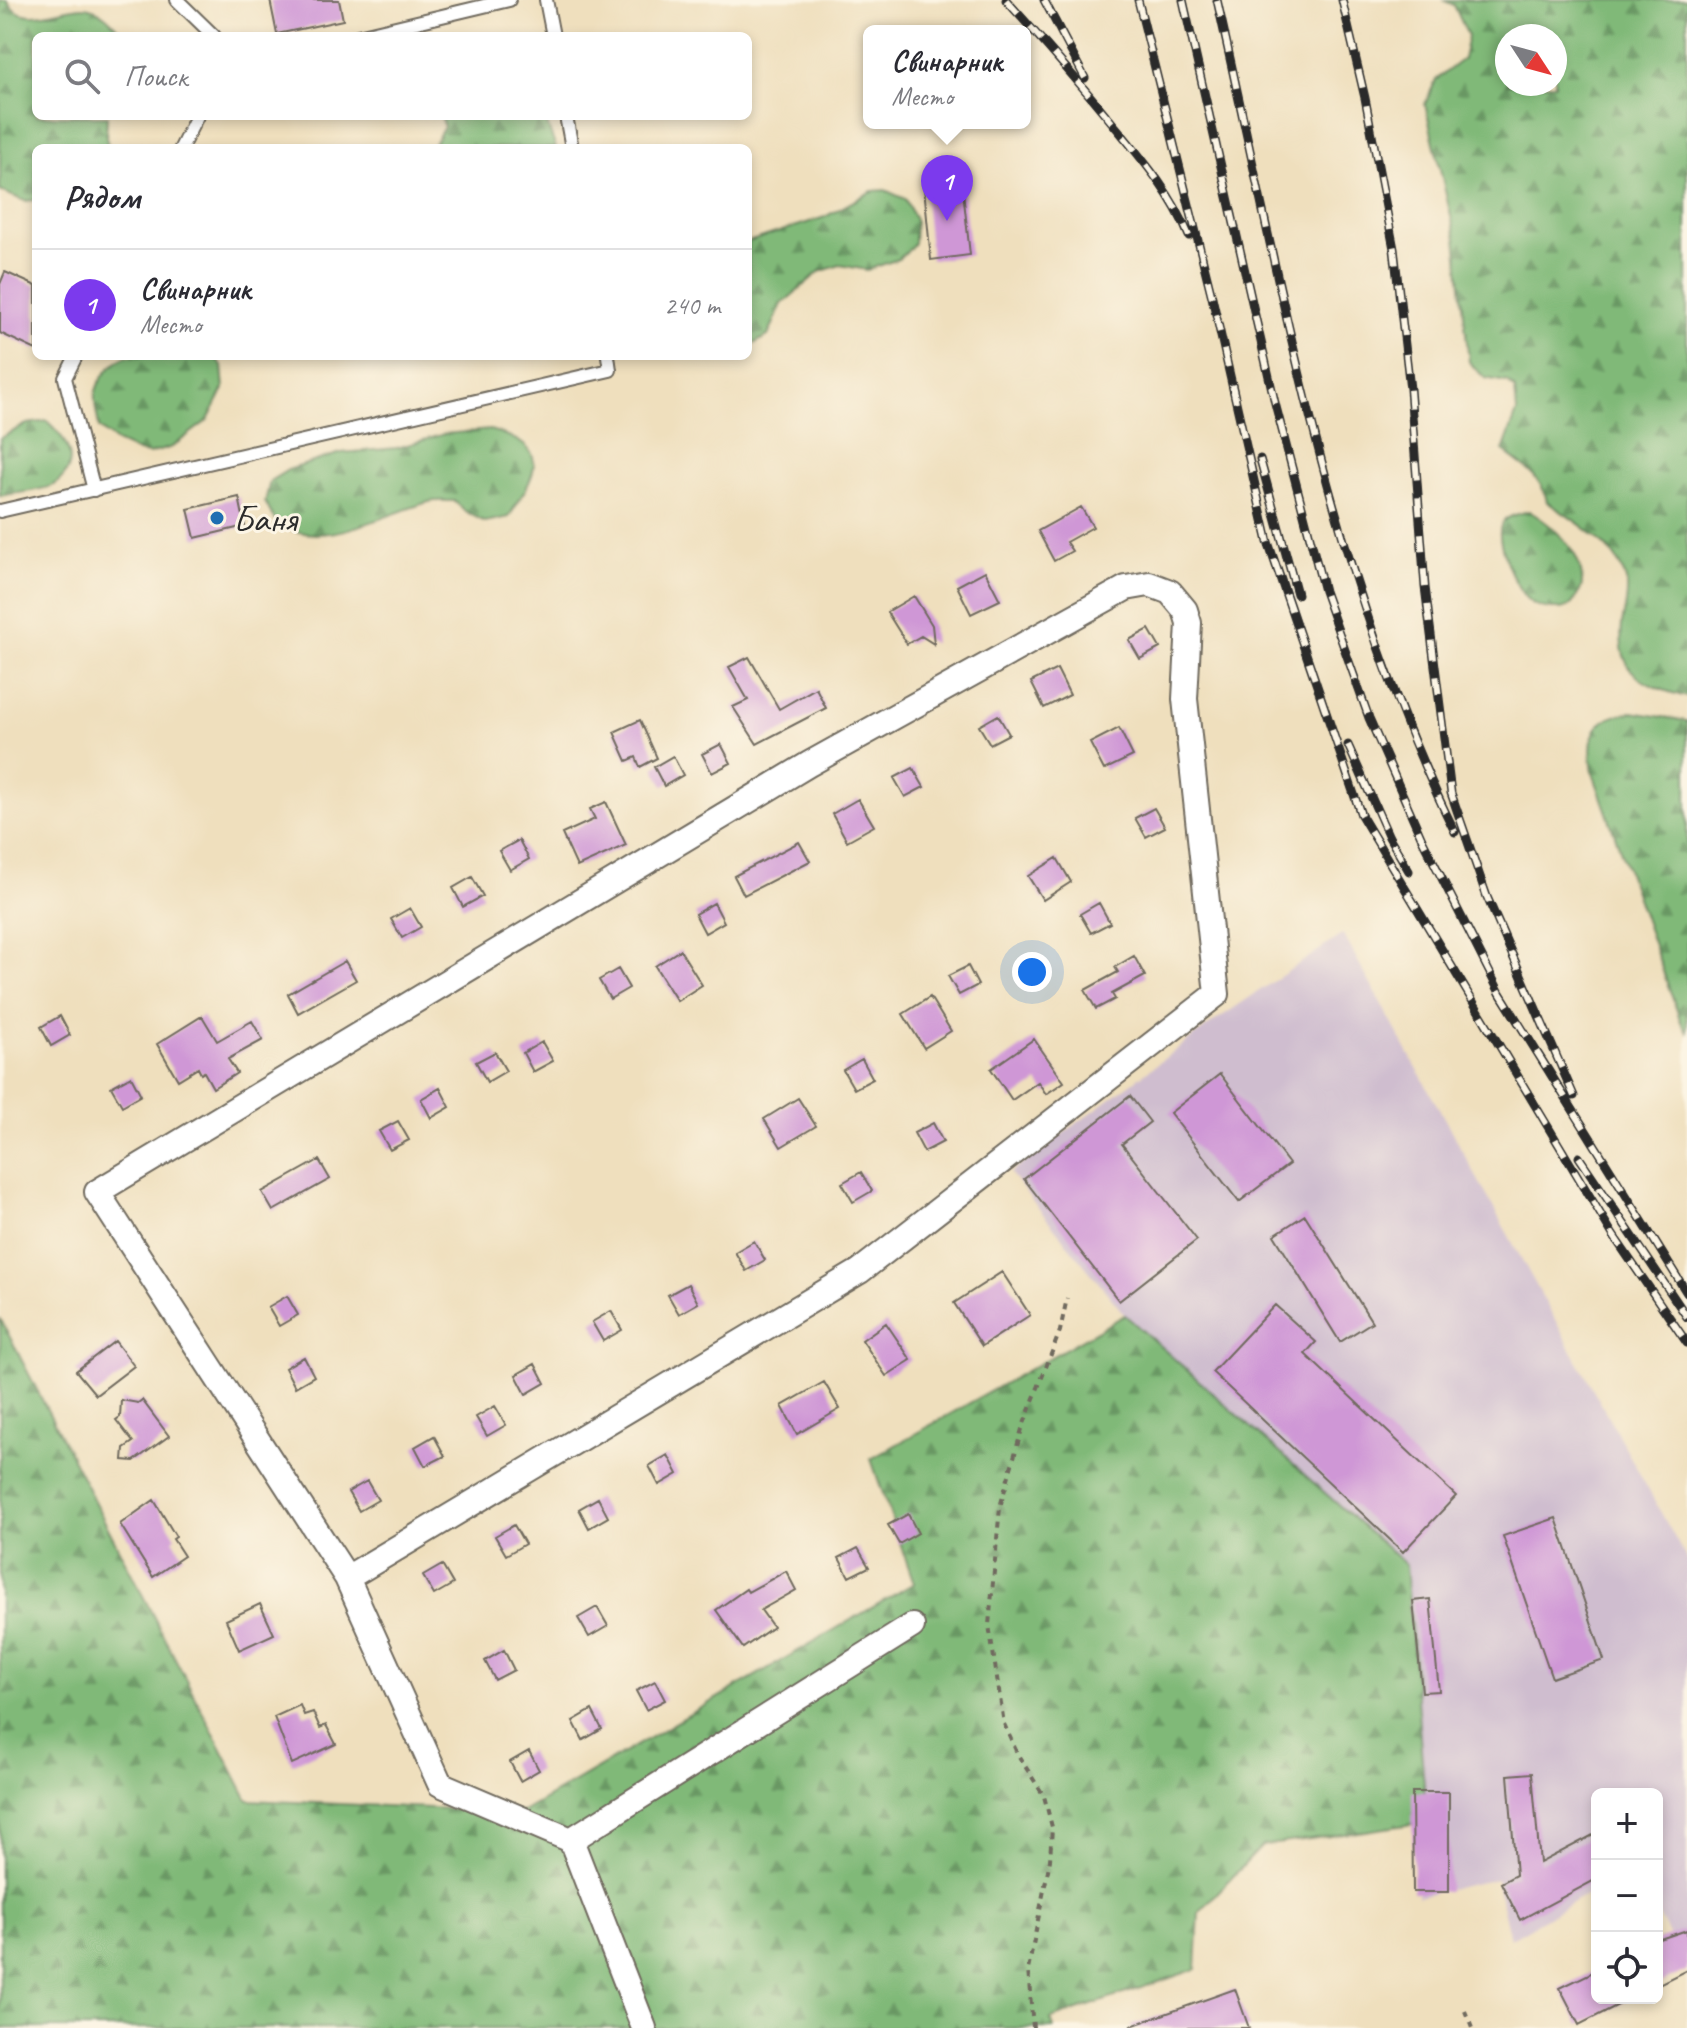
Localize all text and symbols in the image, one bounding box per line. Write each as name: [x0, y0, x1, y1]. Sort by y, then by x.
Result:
north arrow: [1495, 24, 1567, 96]
popup: [863, 25, 1031, 129]
search box: [32, 32, 752, 120]
text: Свинарник: [891, 42, 1003, 80]
icon: search: [60, 54, 104, 98]
text: Поиск: [124, 57, 187, 95]
text: Место: [891, 80, 953, 113]
pin: 1: [921, 155, 973, 221]
text: Рядом: [64, 175, 140, 218]
text: Свинарник: [140, 270, 251, 308]
text: 1: [84, 289, 96, 322]
text: 240 m: [664, 289, 720, 322]
text: Место: [140, 308, 202, 341]
place label: Баня: [233, 495, 300, 542]
marker: Баня: [208, 509, 226, 527]
your location: [1012, 952, 1052, 992]
map controls: [1591, 1788, 1663, 2004]
button: +: [1591, 1788, 1663, 1860]
button: −: [1591, 1860, 1663, 1932]
button: locate: [1591, 1932, 1663, 2004]

